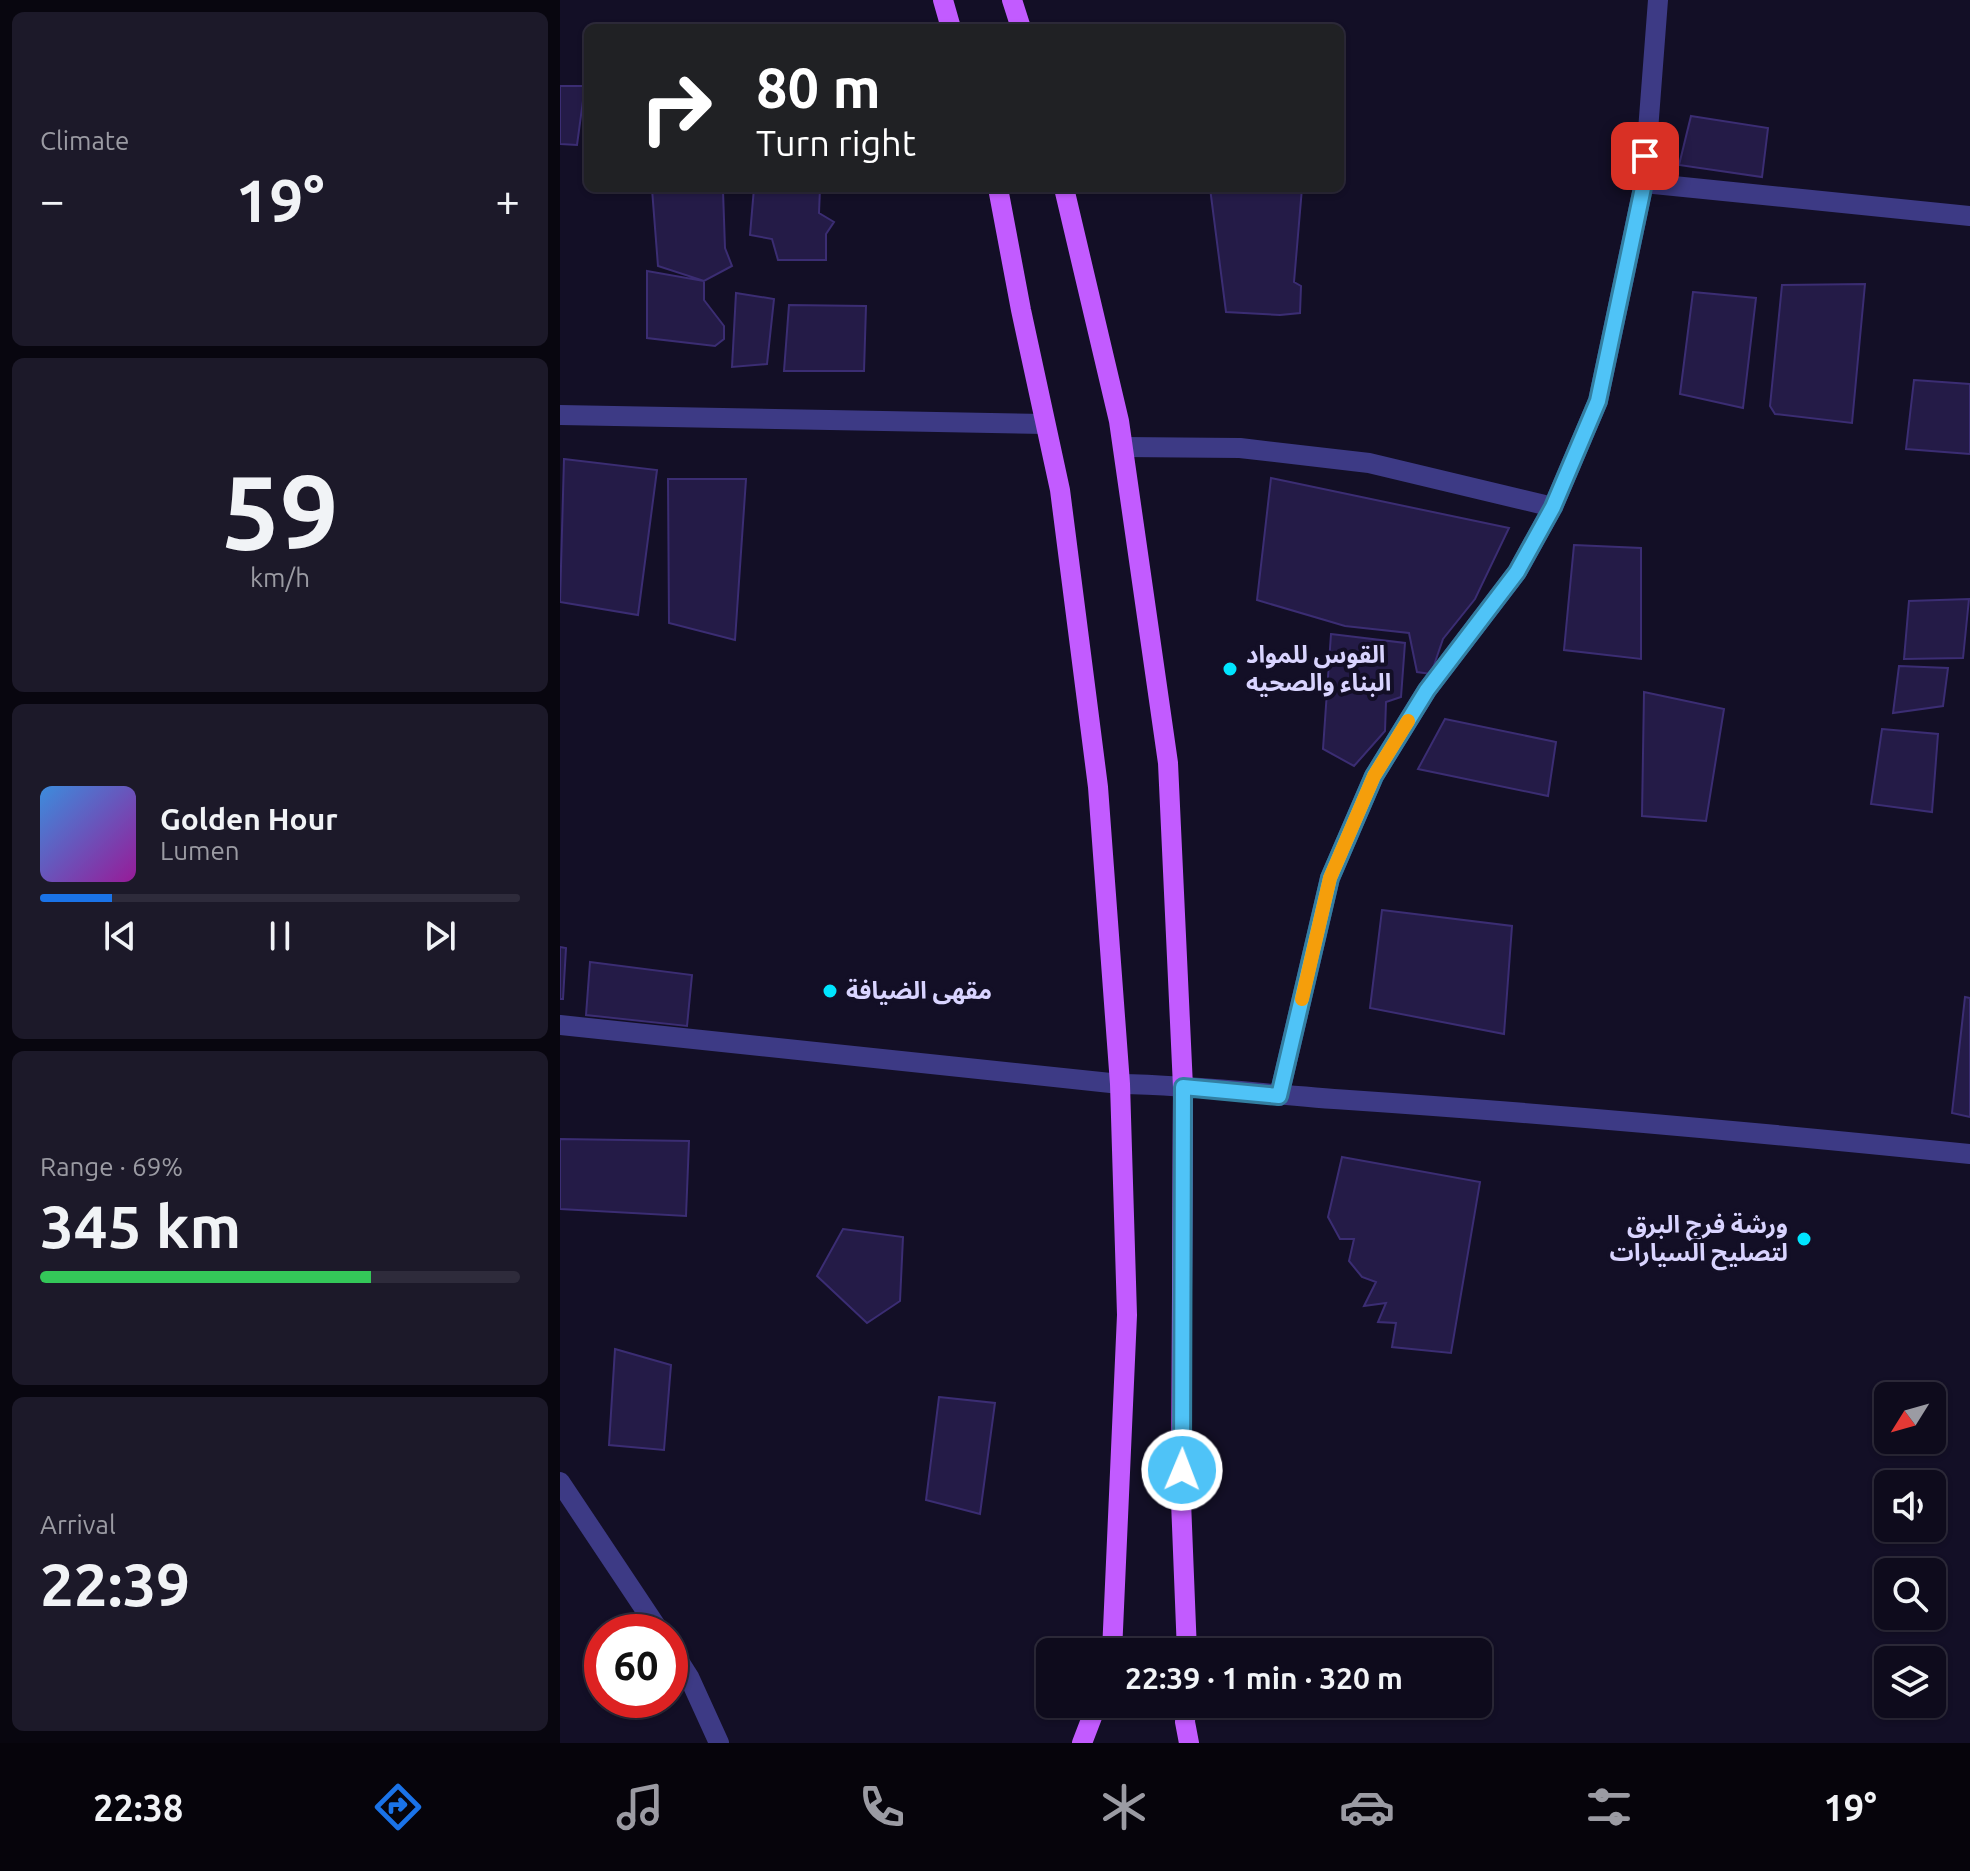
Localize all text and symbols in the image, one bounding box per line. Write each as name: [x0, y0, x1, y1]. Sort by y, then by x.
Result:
icon: right: [624, 56, 728, 160]
text: 80 m: [756, 56, 881, 119]
text: Turn right: [756, 122, 916, 163]
pin: [1611, 122, 1679, 190]
text: Climate: [40, 126, 129, 155]
icon: arrive: [1623, 134, 1667, 178]
text: 19°: [236, 166, 324, 233]
text: −: [40, 175, 65, 224]
text: +: [495, 175, 520, 224]
text: 59: [221, 452, 339, 569]
text: km/h: [250, 563, 310, 592]
place label: القوس للمواد البناء والصحيه: [1246, 641, 1391, 697]
marker: القوس للمواد البناء والصحيه: [1221, 660, 1239, 678]
text: Golden Hour: [160, 802, 338, 836]
text: Lumen: [160, 836, 240, 865]
icon: previous: [98, 914, 142, 958]
icon: pause: [258, 914, 302, 958]
icon: next: [418, 914, 462, 958]
place label: مقهى الضيافة: [846, 977, 992, 1005]
marker: مقهى الضيافة: [821, 982, 839, 1000]
text: Range · 69%: [40, 1152, 183, 1181]
text: 345 km: [40, 1192, 241, 1259]
place label: ورشة فرج البرق لتصليح السيارات: [1610, 1211, 1788, 1271]
marker: ورشة فرج البرق لتصليح السيارات: [1795, 1230, 1813, 1248]
north arrow: [1874, 1382, 1946, 1454]
map controls: [1874, 1382, 1946, 1718]
position arrow: [1140, 1428, 1224, 1512]
button: sound: [1874, 1470, 1946, 1542]
text: Arrival: [40, 1510, 116, 1539]
text: 22:39: [40, 1550, 190, 1617]
button: search: [1874, 1558, 1946, 1630]
speed limit sign: 60: [584, 1614, 688, 1718]
button: layers: [1874, 1646, 1946, 1718]
text: 22:39 · 1 min · 320 m: [1125, 1661, 1403, 1695]
icon: directions: [370, 1779, 426, 1835]
icon: music: [612, 1779, 668, 1835]
icon: phone: [854, 1779, 910, 1835]
icon: climate: [1096, 1779, 1152, 1835]
icon: car: [1339, 1779, 1395, 1835]
icon: filters: [1581, 1779, 1637, 1835]
text: 22:38: [93, 1787, 183, 1828]
text: 19°: [1823, 1787, 1877, 1828]

